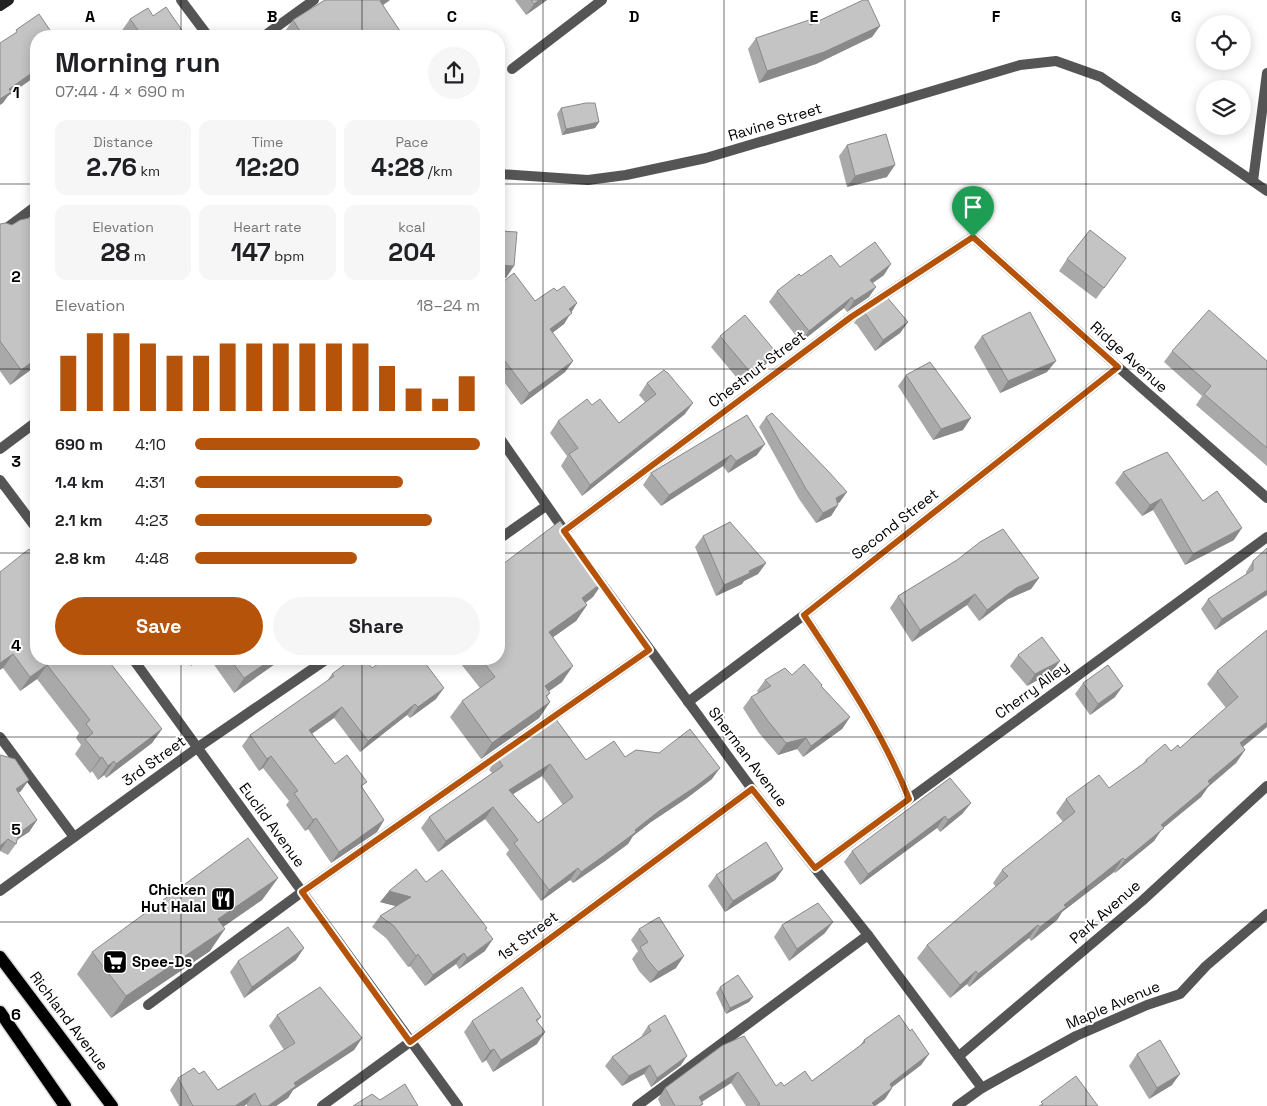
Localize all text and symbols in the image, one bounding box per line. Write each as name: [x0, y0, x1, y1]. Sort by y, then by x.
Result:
text: A: [85, 6, 95, 27]
text: B: [267, 6, 277, 27]
text: C: [447, 6, 457, 27]
text: D: [629, 6, 639, 27]
text: E: [810, 6, 819, 27]
text: F: [992, 6, 1001, 27]
text: G: [1171, 6, 1181, 27]
map controls: [1196, 15, 1251, 135]
button: locate: [1196, 15, 1251, 70]
text: Morning run: [55, 44, 220, 80]
button: share: [428, 47, 480, 99]
button: layers: [1196, 80, 1251, 135]
text: 07:44 · 4 × 690 m: [55, 81, 185, 102]
text: 1: [12, 82, 20, 103]
street label: Ravine Street: [726, 98, 824, 145]
text: Distance: [93, 133, 153, 151]
text: Time: [252, 133, 283, 151]
text: Pace: [395, 133, 428, 151]
text: 2.76: [86, 151, 137, 183]
text: 12:20: [235, 151, 300, 183]
text: 4:28: [371, 151, 424, 183]
text: km: [137, 162, 160, 180]
text: /km: [424, 162, 453, 180]
pin: [952, 186, 994, 237]
icon: arrive: [959, 193, 987, 221]
text: Elevation: [92, 218, 154, 236]
text: Heart rate: [234, 218, 301, 236]
text: kcal: [398, 218, 425, 236]
text: 28: [100, 236, 130, 268]
text: 147: [231, 236, 271, 268]
text: 204: [388, 236, 435, 268]
text: m: [130, 247, 146, 265]
text: bpm: [271, 247, 304, 265]
text: 2: [11, 266, 21, 287]
text: Elevation: [55, 295, 125, 316]
text: 18–24 m: [417, 295, 480, 316]
street label: Ridge Avenue: [1087, 317, 1172, 397]
street label: Chestnut Street: [704, 326, 809, 411]
text: 690 m: [55, 434, 103, 455]
text: 4:10: [135, 434, 166, 455]
text: 3: [11, 451, 21, 472]
text: 1.4 km: [55, 472, 104, 493]
text: 4:31: [135, 472, 165, 493]
street label: Second Street: [848, 484, 942, 563]
text: 2.1 km: [55, 510, 102, 531]
text: 4:23: [135, 510, 168, 531]
text: 2.8 km: [55, 548, 106, 569]
text: 4:48: [135, 548, 169, 569]
button: Save: [55, 597, 263, 655]
button: Share: [273, 597, 480, 655]
text: 4: [11, 635, 21, 656]
street label: Cherry Alley: [991, 656, 1072, 723]
street label: Sherman Avenue: [705, 703, 792, 811]
street label: 3rd Street: [118, 731, 189, 790]
street label: Euclid Avenue: [235, 779, 310, 871]
text: 5: [11, 819, 21, 840]
street label: Park Avenue: [1065, 876, 1144, 948]
place label: Chicken Hut Halal: [141, 880, 206, 916]
restaurant icon: Chicken Hut Halal: [210, 886, 236, 912]
street label: 1st Street: [494, 907, 562, 964]
supermarket icon: Spee-Ds: [102, 949, 128, 975]
place label: Spee-Ds: [132, 952, 192, 971]
street label: Richland Avenue: [26, 967, 113, 1074]
street label: Maple Avenue: [1063, 976, 1163, 1033]
text: 6: [11, 1004, 21, 1025]

